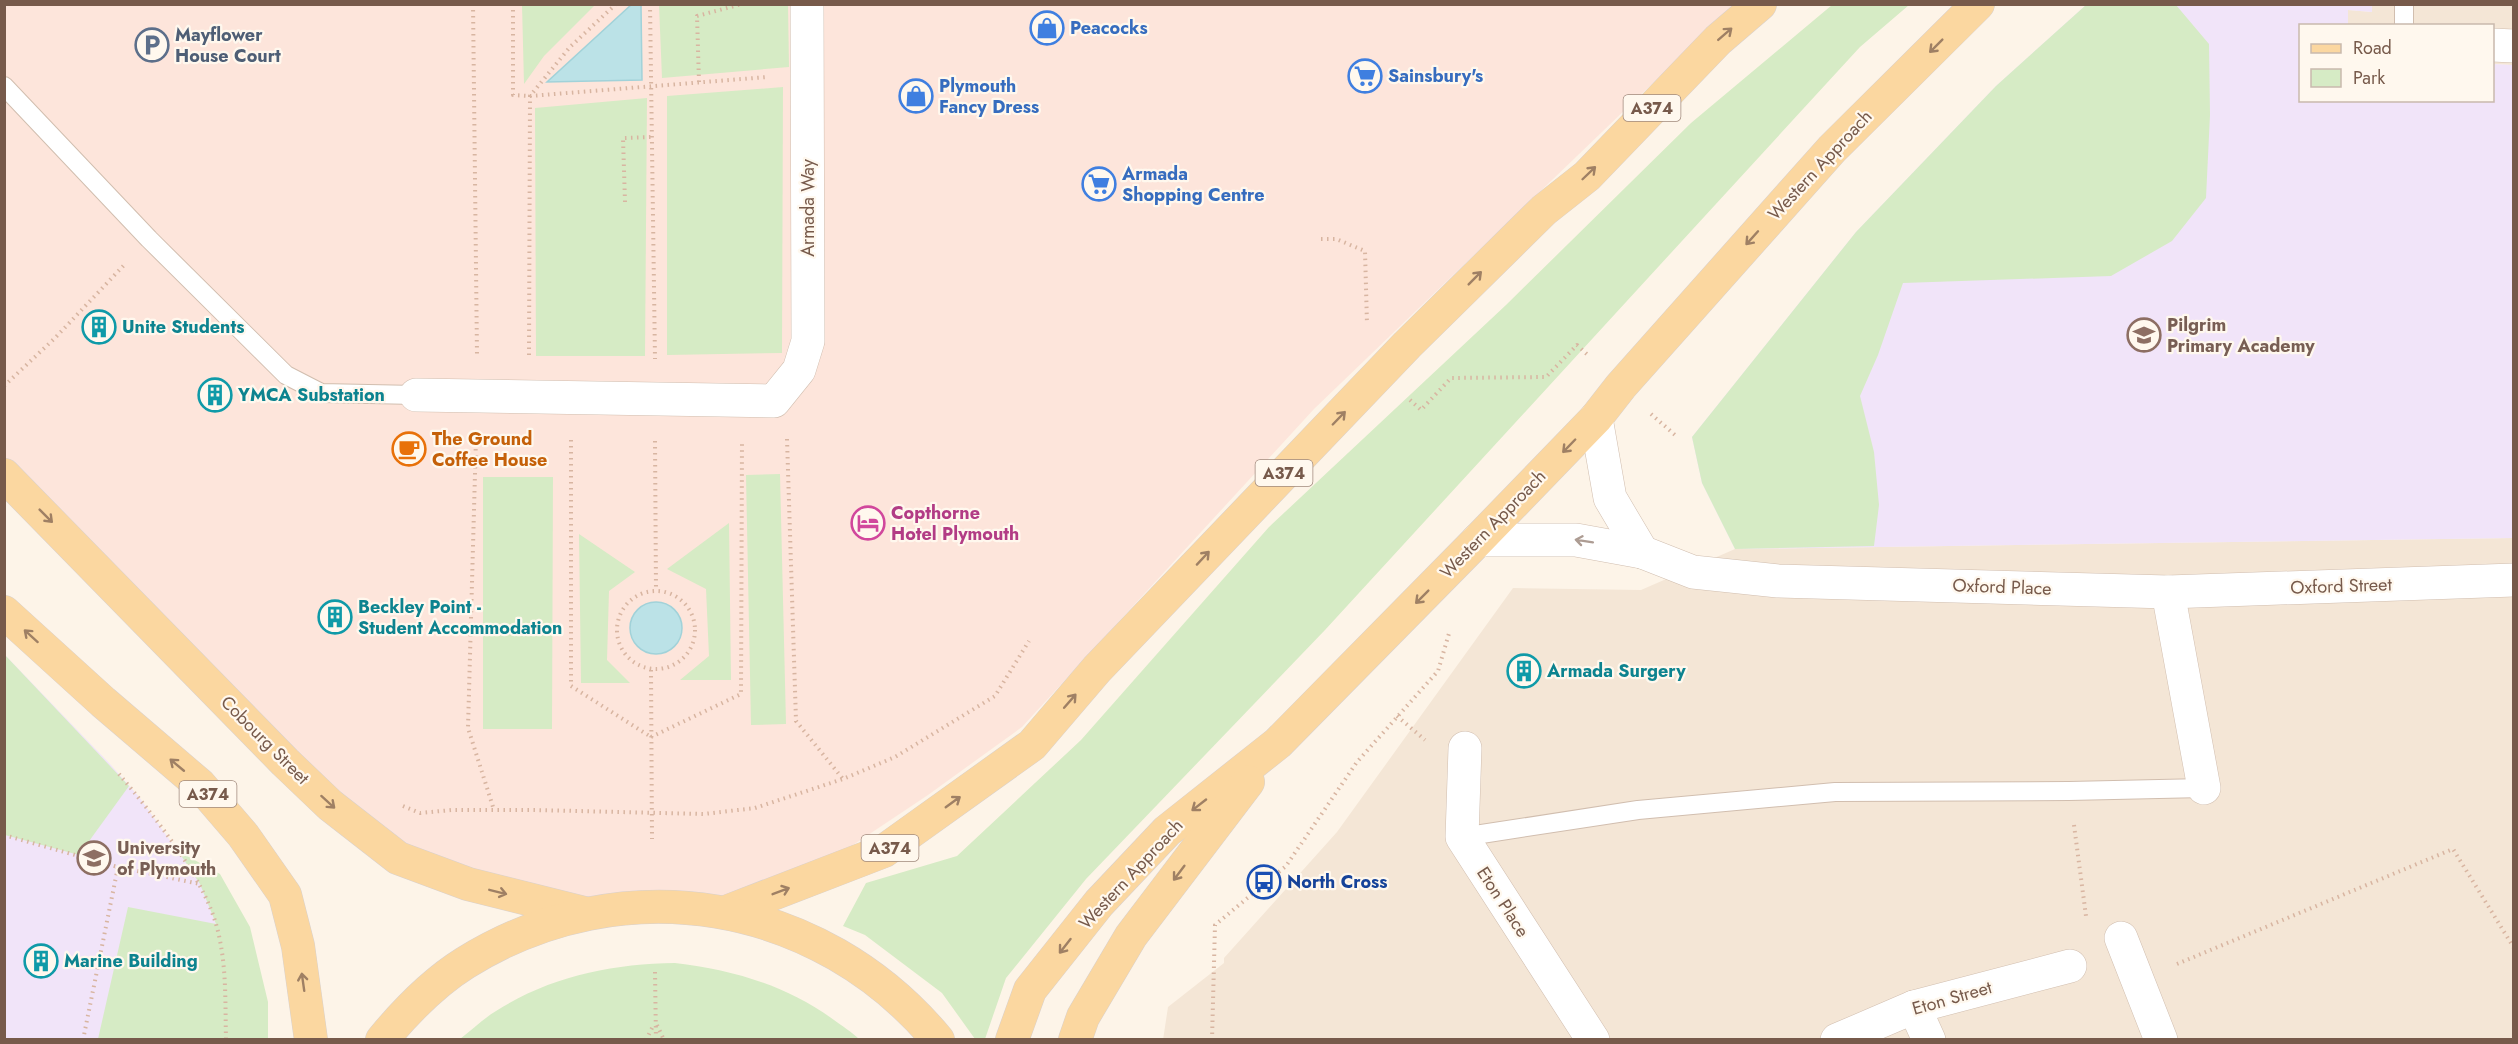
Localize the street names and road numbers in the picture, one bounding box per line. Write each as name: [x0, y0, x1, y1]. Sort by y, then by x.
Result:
road number: A374: [1624, 95, 1680, 121]
street label: Western Approach: [1762, 104, 1878, 226]
street label: Armada Way: [795, 159, 821, 257]
road number: A374: [1256, 460, 1312, 486]
street label: Western Approach: [1434, 464, 1552, 584]
street label: Oxford Street: [2290, 571, 2393, 601]
street label: Oxford Place: [1952, 572, 2052, 602]
street label: Cobourg Street: [215, 690, 316, 791]
road number: A374: [180, 781, 236, 807]
street label: Western Approach: [1073, 813, 1189, 935]
road number: A374: [862, 835, 918, 861]
street label: Eton Place: [1470, 862, 1536, 942]
street label: Eton Street: [1909, 974, 1996, 1022]

